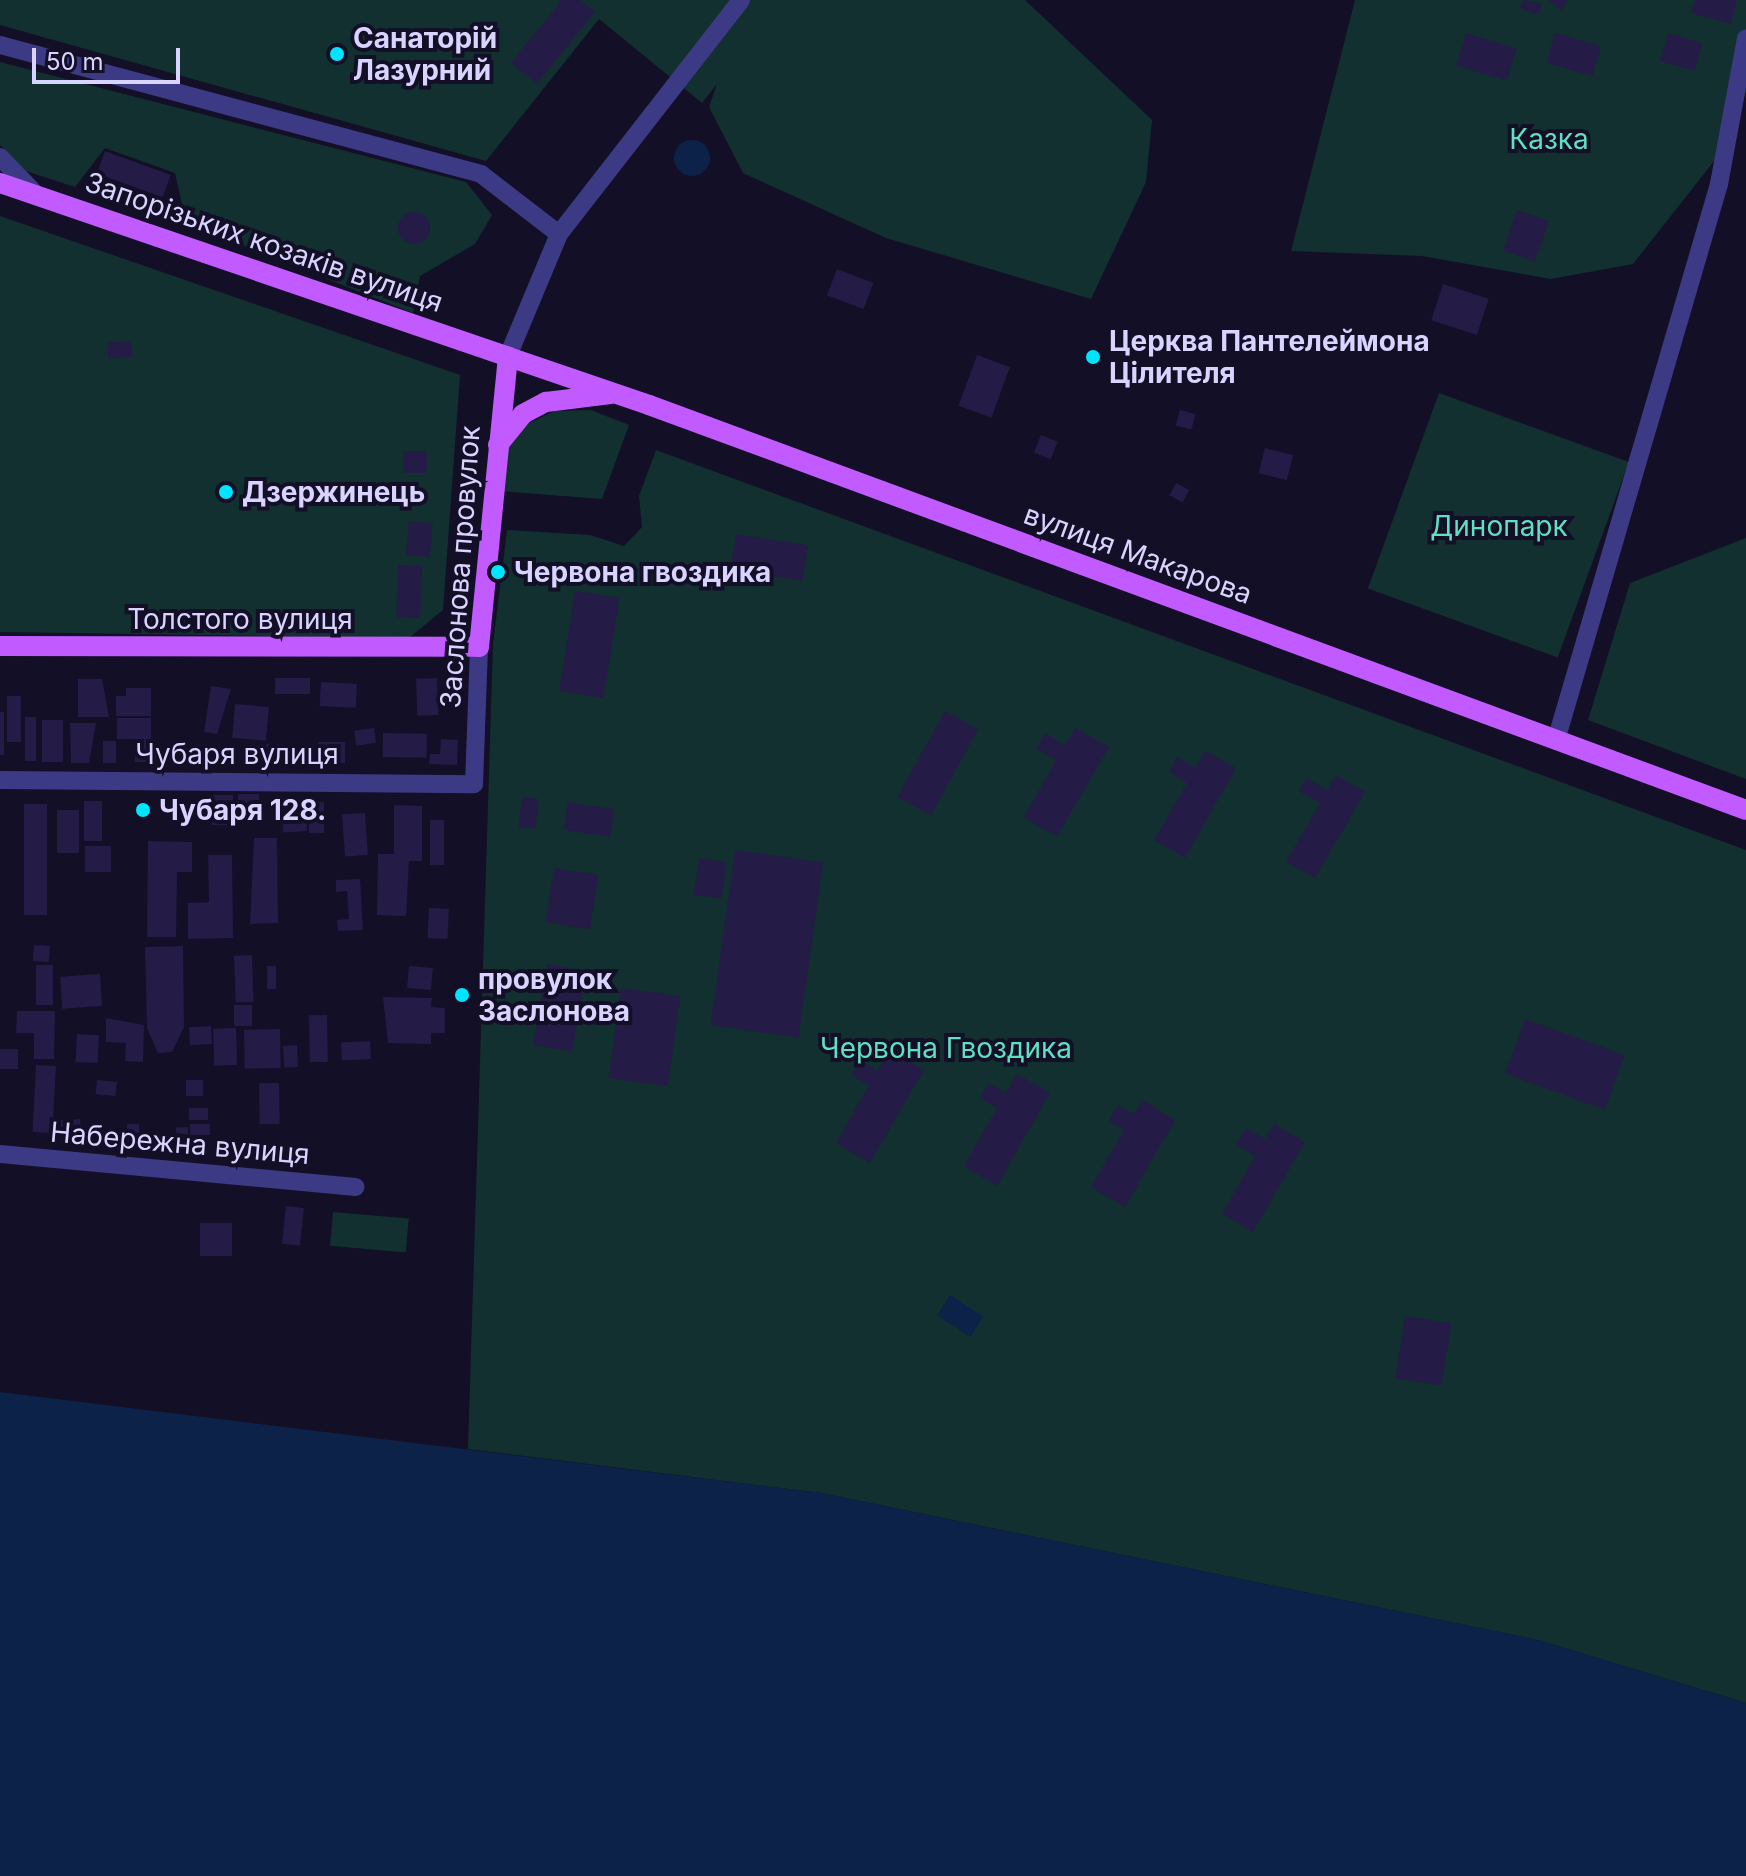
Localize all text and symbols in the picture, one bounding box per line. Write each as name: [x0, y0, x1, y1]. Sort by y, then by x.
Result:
place label: Санаторій Лазурний: [353, 21, 497, 87]
scale bar: [36, 32, 184, 82]
marker: Санаторій Лазурний: [328, 45, 346, 63]
text: 50 m: [46, 47, 104, 76]
park label: Казка: [1509, 122, 1589, 156]
street label: Запорізьких козаків вулиця: [81, 165, 447, 319]
place label: Церква Пантелеймона Цілителя: [1109, 324, 1430, 390]
marker: Церква Пантелеймона Цілителя: [1084, 348, 1102, 366]
street label: Заслонова провулок: [433, 424, 487, 710]
place label: Дзержинець: [242, 475, 425, 509]
marker: Дзержинець: [217, 483, 235, 501]
street label: вулиця Макарова: [1019, 497, 1257, 611]
park label: Динопарк: [1430, 509, 1568, 543]
place label: Червона гвоздика: [514, 555, 771, 589]
marker: Червона гвоздика: [489, 563, 507, 581]
street label: Толстого вулиця: [127, 602, 353, 636]
street label: Чубаря вулиця: [135, 737, 339, 771]
place label: Чубаря 128.: [159, 793, 326, 827]
marker: Чубаря 128.: [134, 801, 152, 819]
place label: провулок Заслонова: [478, 962, 630, 1028]
marker: провулок Заслонова: [453, 986, 471, 1004]
park label: Червона Гвоздика: [820, 1031, 1072, 1065]
street label: Набережна вулиця: [49, 1115, 311, 1171]

